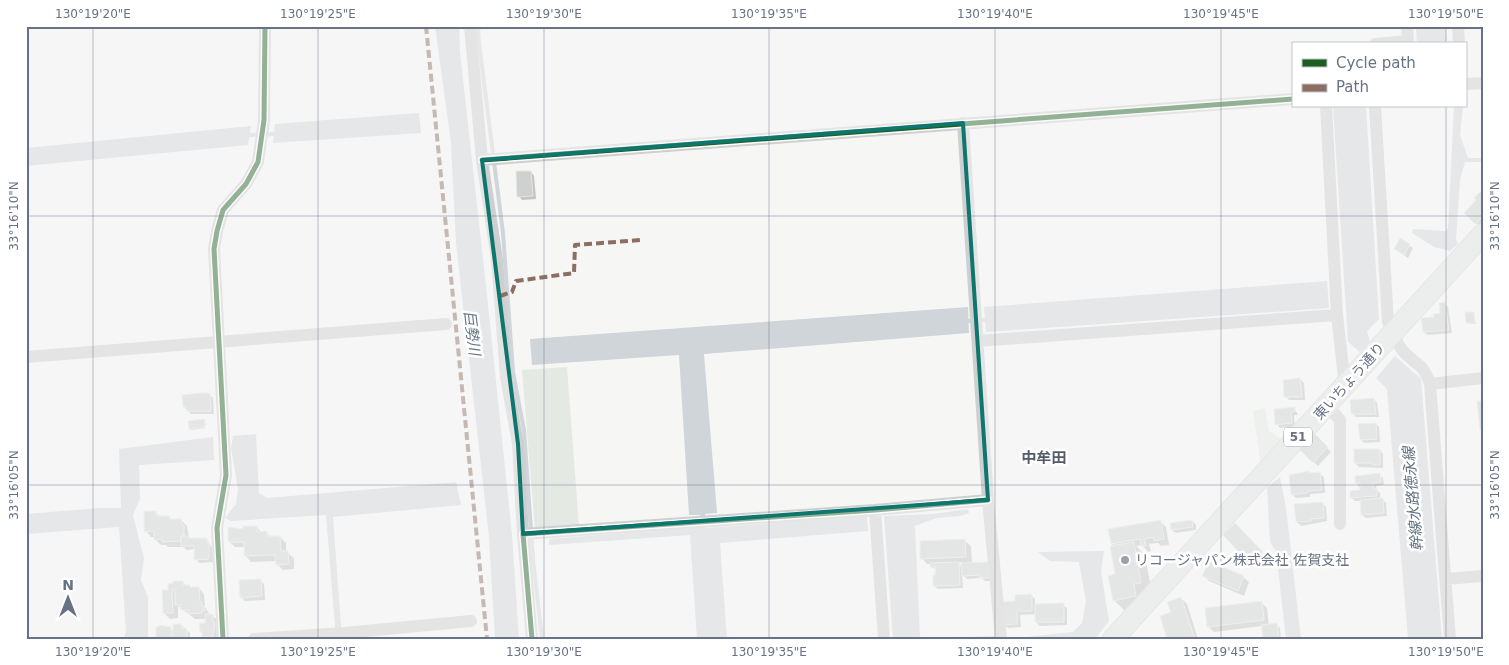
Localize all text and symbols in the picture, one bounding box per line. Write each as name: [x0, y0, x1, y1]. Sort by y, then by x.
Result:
text: 130°19'20"E: [55, 7, 131, 21]
text: 130°19'25"E: [280, 7, 356, 21]
text: 130°19'30"E: [506, 7, 582, 21]
text: 130°19'35"E: [731, 7, 807, 21]
text: 130°19'40"E: [957, 7, 1033, 21]
text: 130°19'45"E: [1183, 7, 1259, 21]
text: 130°19'50"E: [1408, 7, 1484, 21]
legend: [1292, 42, 1466, 108]
text: Cycle path: [1336, 54, 1416, 72]
text: Path: [1336, 78, 1369, 96]
text: 33°16'10"N: [7, 181, 21, 251]
text: 33°16'10"N: [1488, 181, 1502, 251]
water label: 巨勢川: [460, 310, 484, 358]
street label: 東いちょう通り: [1310, 339, 1388, 423]
road number: 51: [1284, 428, 1312, 447]
water label: 幹線水路徳永線: [1399, 444, 1427, 552]
district label: 中牟田: [1021, 449, 1067, 467]
text: 33°16'05"N: [7, 450, 21, 520]
text: 33°16'05"N: [1488, 450, 1502, 520]
place label: リコージャパン株式会社 佐賀支社: [1135, 552, 1349, 568]
marker: リコージャパン株式会社 佐賀支社: [1119, 554, 1131, 566]
north arrow: [42, 572, 92, 622]
text: N: [62, 577, 74, 593]
text: 130°19'20"E: [55, 645, 131, 659]
text: 130°19'25"E: [280, 645, 356, 659]
text: 130°19'30"E: [506, 645, 582, 659]
text: 130°19'35"E: [731, 645, 807, 659]
text: 130°19'40"E: [957, 645, 1033, 659]
text: 130°19'45"E: [1183, 645, 1259, 659]
text: 130°19'50"E: [1408, 645, 1484, 659]

